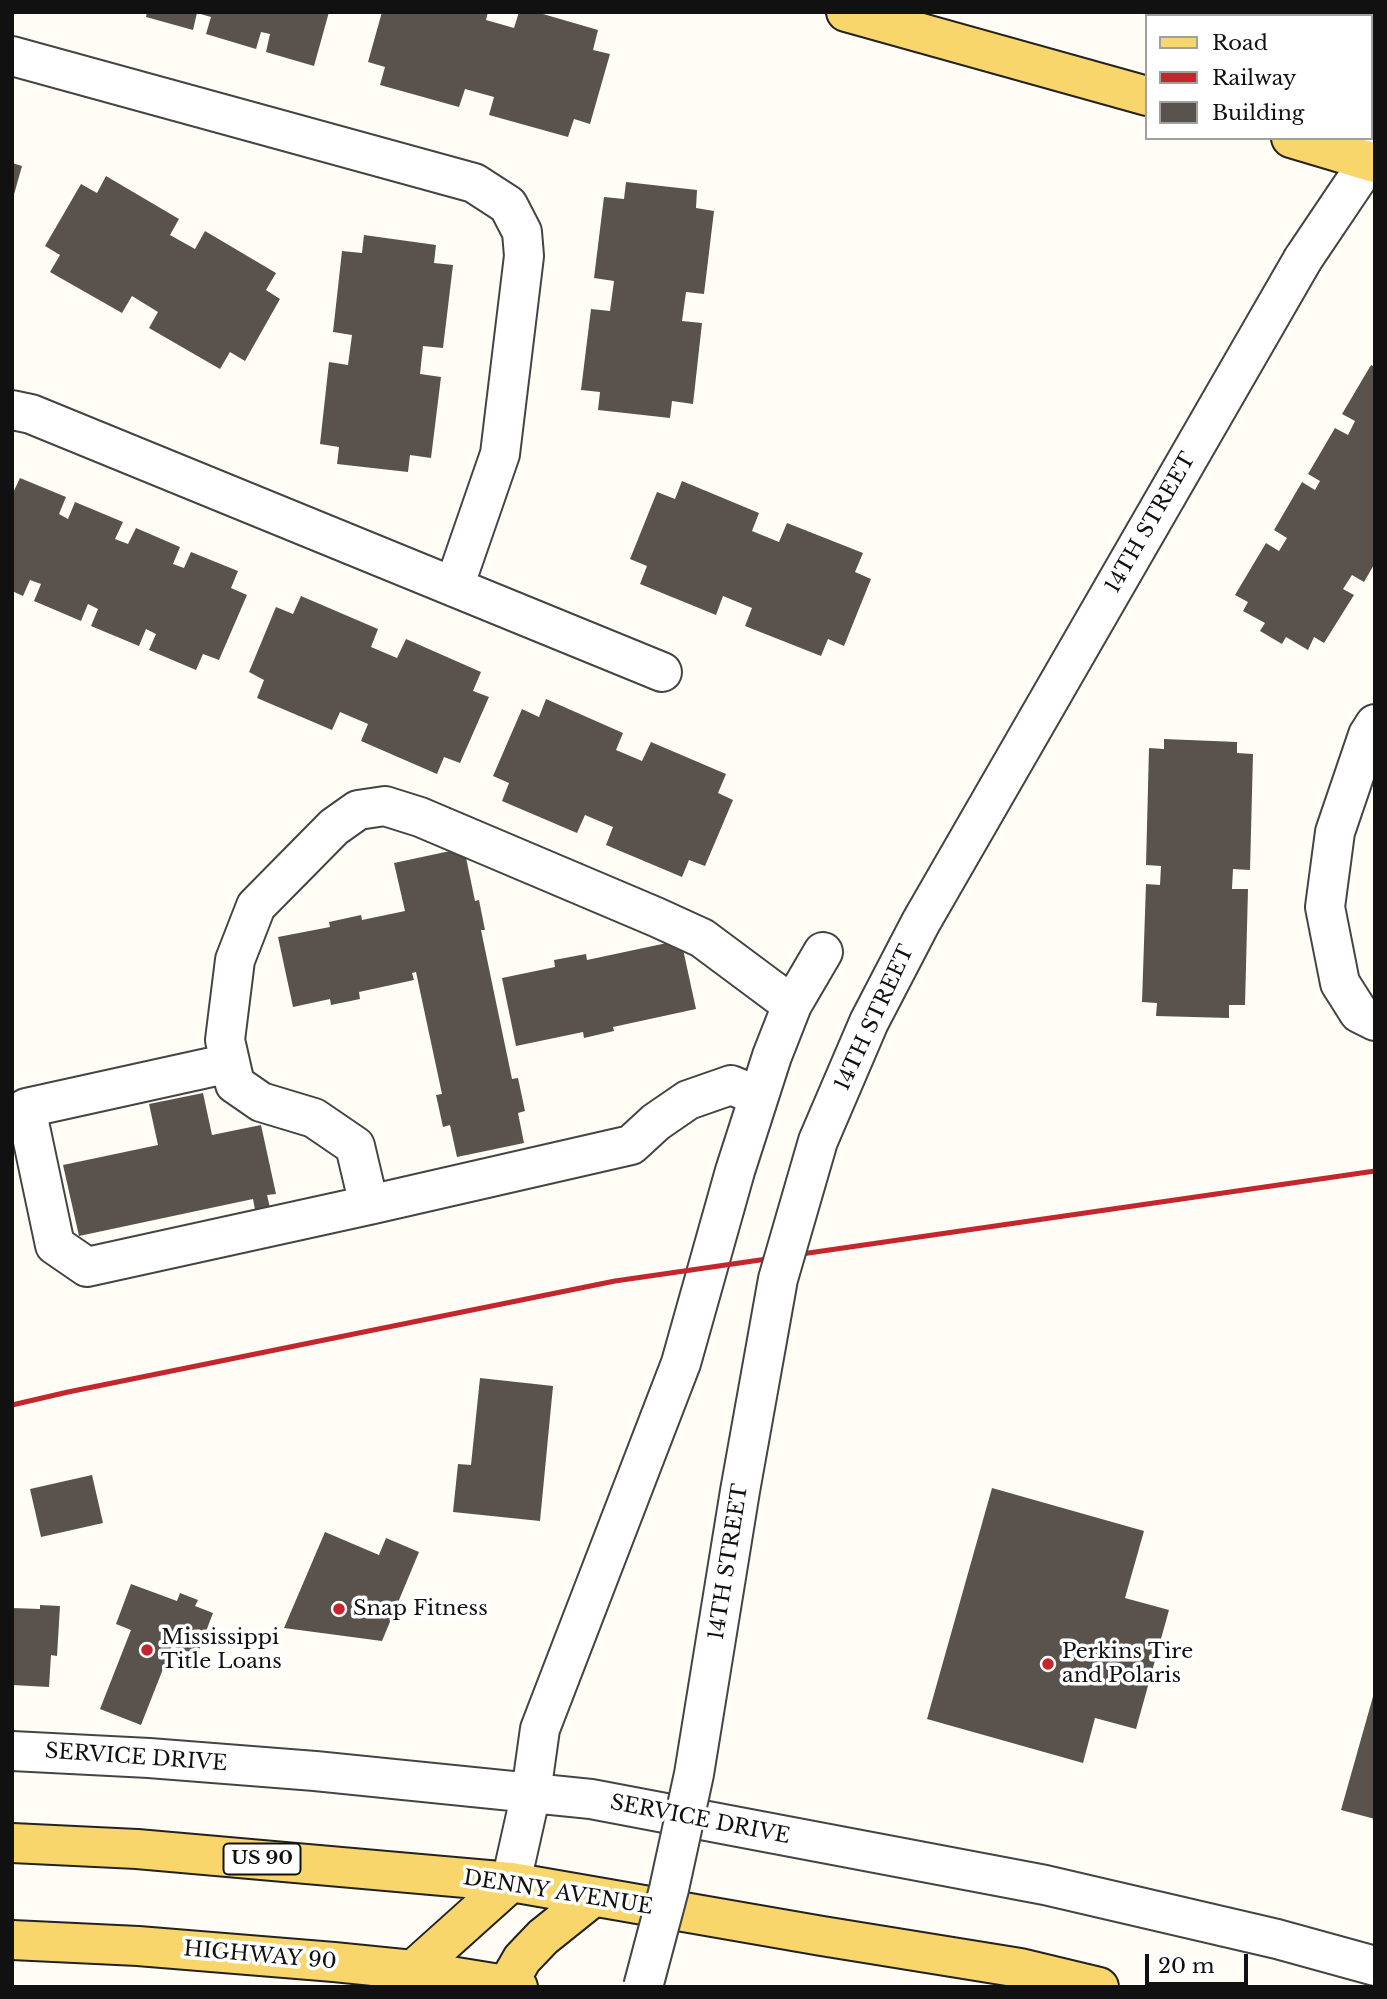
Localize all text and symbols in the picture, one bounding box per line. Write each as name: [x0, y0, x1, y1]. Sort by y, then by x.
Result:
legend: [1146, 14, 1373, 140]
text: Road: [1212, 30, 1268, 56]
text: Railway: [1212, 65, 1296, 91]
text: Building: [1212, 100, 1304, 126]
street label: 14TH STREET: [1101, 448, 1201, 598]
street label: 14TH STREET: [830, 941, 920, 1095]
street label: 14TH STREET: [704, 1482, 754, 1642]
place label: Snap Fitness: [353, 1596, 488, 1622]
marker: Snap Fitness: [331, 1601, 347, 1617]
place label: Mississippi Title Loans: [161, 1625, 282, 1675]
place label: Perkins Tire and Polaris: [1062, 1639, 1193, 1689]
marker: Mississippi Title Loans: [139, 1642, 155, 1658]
marker: Perkins Tire and Polaris: [1040, 1656, 1056, 1672]
street label: SERVICE DRIVE: [44, 1739, 228, 1777]
street label: SERVICE DRIVE: [608, 1790, 792, 1850]
road number: US 90: [224, 1843, 300, 1874]
street label: DENNY AVENUE: [461, 1866, 655, 1920]
street label: HIGHWAY 90: [182, 1937, 338, 1975]
scale bar: [1149, 1940, 1252, 1984]
text: 20 m: [1158, 1953, 1215, 1979]

